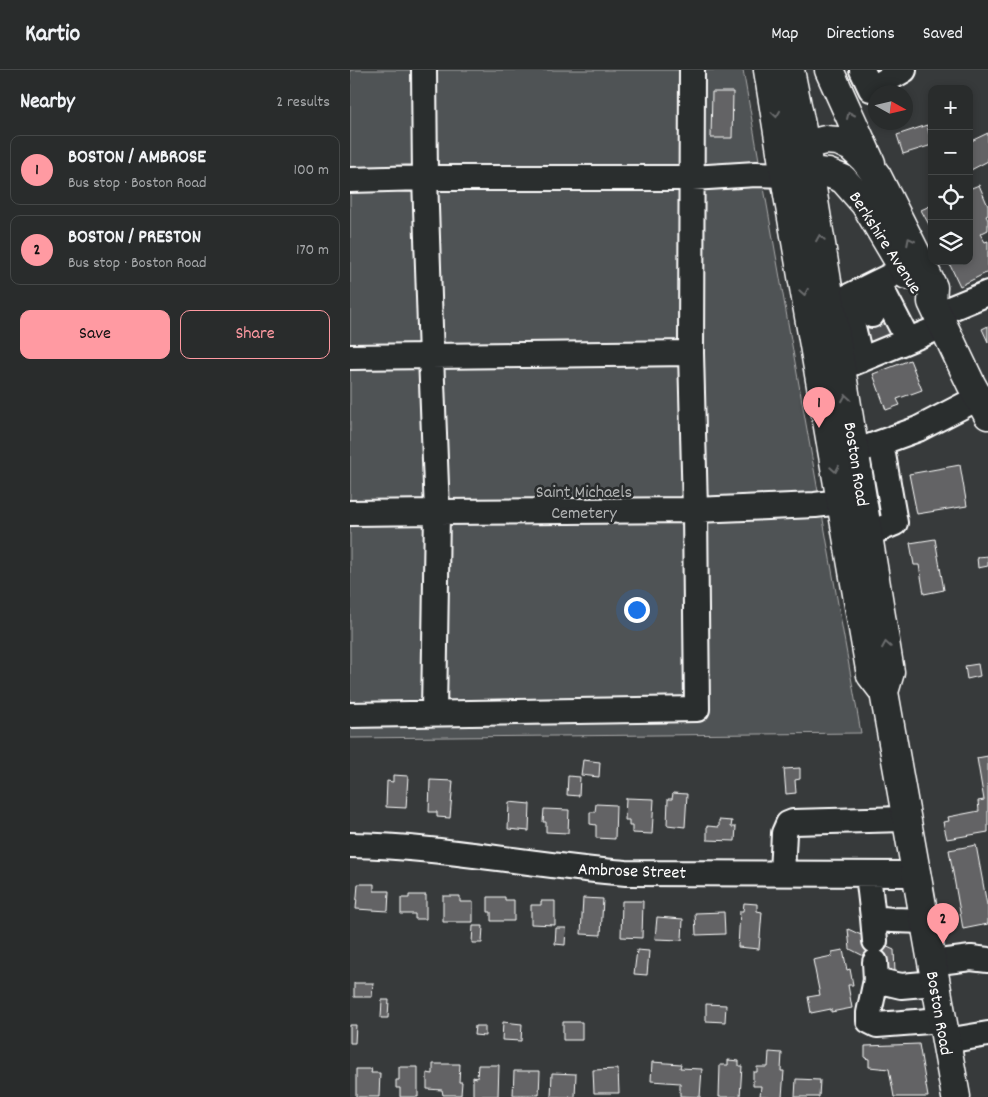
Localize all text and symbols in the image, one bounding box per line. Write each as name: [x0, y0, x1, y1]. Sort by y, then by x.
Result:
text: Kartio: [25, 18, 80, 52]
text: Map: [771, 22, 798, 47]
text: Directions: [826, 22, 895, 47]
text: Saved: [923, 22, 963, 47]
north arrow: [868, 85, 913, 130]
map controls: [928, 85, 973, 265]
button: +: [928, 85, 973, 130]
text: Nearby: [20, 88, 75, 118]
text: 2 results: [276, 91, 330, 114]
one-way arrow: [770, 109, 780, 118]
one-way arrow: [846, 111, 857, 120]
button: −: [928, 130, 973, 175]
text: BOSTON / AMBROSE: [68, 145, 206, 172]
text: 1: [35, 159, 39, 182]
text: 100 m: [293, 159, 329, 182]
text: Bus stop · Boston Road: [68, 172, 206, 195]
button: locate: [928, 175, 973, 220]
street label: Berkshire Avenue: [841, 187, 926, 300]
button: layers: [928, 220, 973, 265]
text: BOSTON / PRESTON: [68, 225, 201, 252]
one-way arrow: [816, 233, 826, 242]
one-way arrow: [906, 237, 916, 246]
text: 2: [34, 239, 41, 262]
text: 170 m: [296, 239, 329, 262]
text: Bus stop · Boston Road: [68, 252, 206, 275]
one-way arrow: [799, 288, 809, 296]
button: Save: [20, 310, 170, 359]
button: Share: [180, 310, 330, 359]
pin: 1: [803, 387, 835, 428]
one-way arrow: [841, 394, 852, 402]
street label: Boston Road: [836, 421, 874, 508]
one-way arrow: [829, 465, 839, 474]
park label: Saint Michaels Cemetery: [536, 481, 632, 527]
your location: [624, 597, 650, 623]
one-way arrow: [881, 640, 892, 648]
street label: Ambrose Street: [577, 858, 687, 887]
pin: 2: [927, 903, 959, 944]
street label: Boston Road: [918, 969, 957, 1057]

